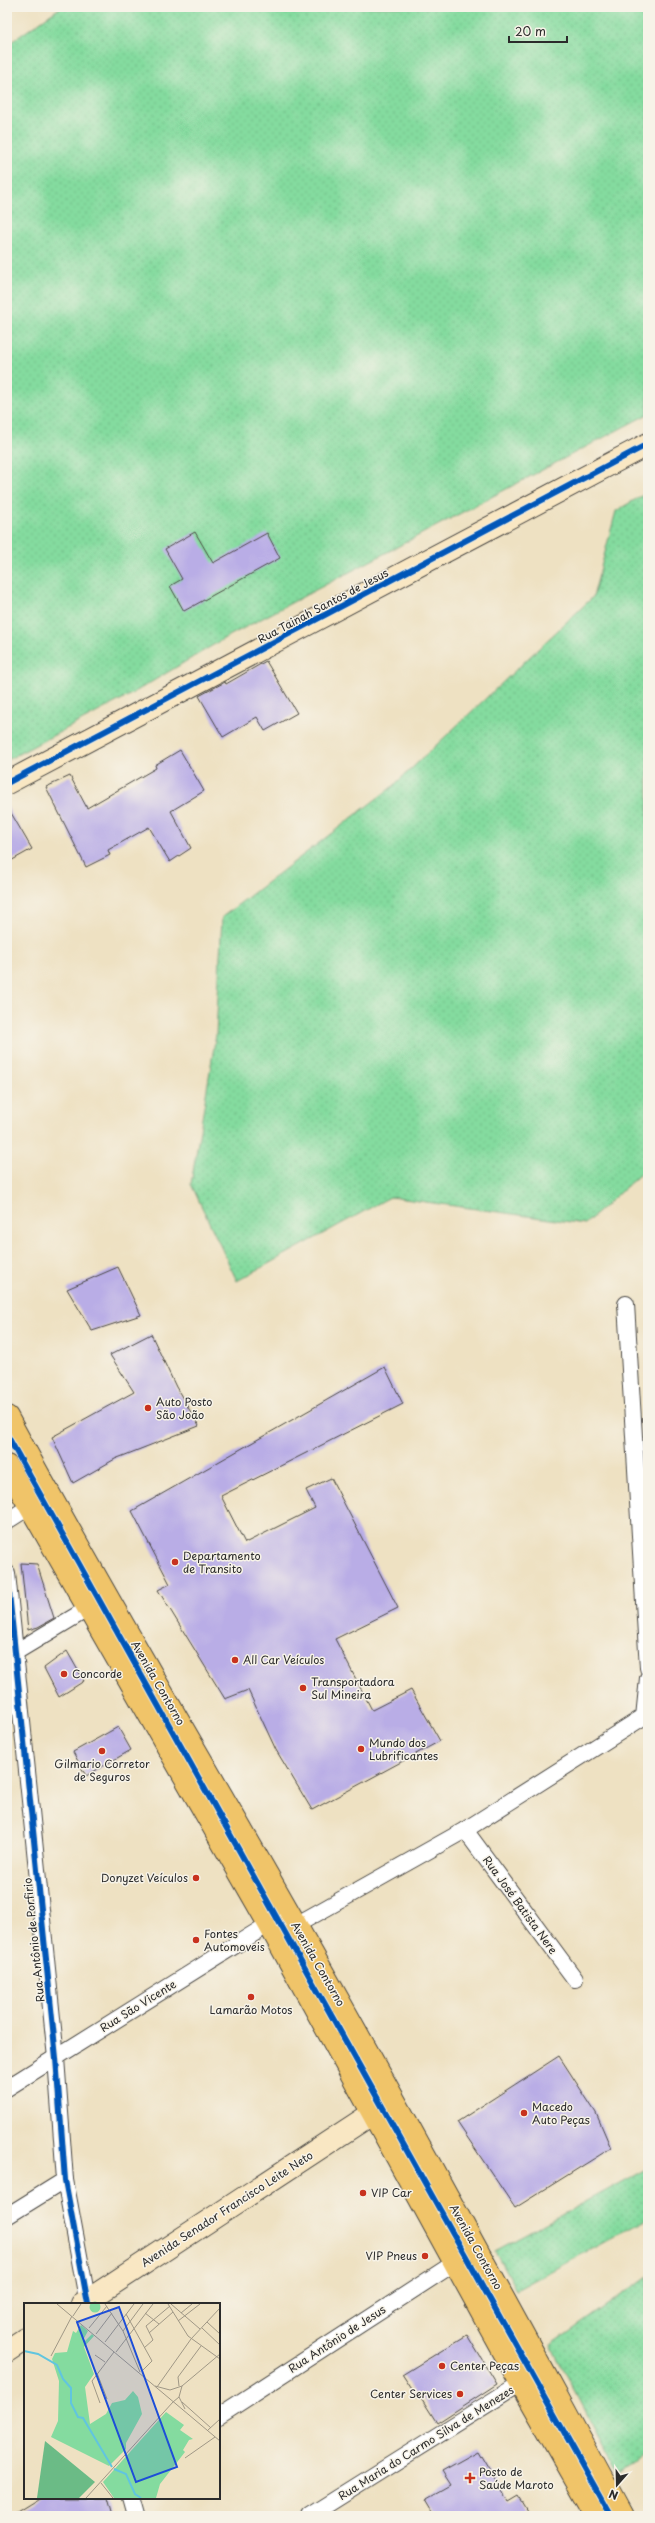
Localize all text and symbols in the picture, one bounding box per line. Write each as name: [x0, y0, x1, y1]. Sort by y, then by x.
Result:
scale bar: [509, 18, 567, 44]
text: 20 m: [515, 22, 546, 40]
street label: Rua Tainah Santos de Jesus: [254, 564, 391, 647]
place label: Auto Posto São João: [156, 1393, 212, 1423]
marker: Auto Posto São João: [143, 1403, 153, 1413]
place label: Departamento de Transito: [183, 1547, 261, 1577]
marker: Departamento de Transito: [170, 1557, 180, 1567]
street label: Avenida Contorno: [127, 1637, 190, 1728]
place label: All Car Veículos: [243, 1651, 324, 1668]
marker: All Car Veículos: [230, 1655, 240, 1665]
place label: Concorde: [72, 1665, 122, 1682]
marker: Concorde: [59, 1669, 69, 1679]
place label: Transportadora Sul Mineira: [311, 1673, 395, 1703]
marker: Transportadora Sul Mineira: [298, 1683, 308, 1693]
place label: Mundo dos Lubrificantes: [369, 1734, 438, 1764]
marker: Mundo dos Lubrificantes: [356, 1744, 366, 1754]
marker: Gilmario Corretor de Seguros: [97, 1746, 107, 1756]
place label: Gilmario Corretor de Seguros: [54, 1755, 150, 1785]
street label: Rua José Batista Nere: [479, 1852, 562, 1957]
place label: Donyzet Veículos: [101, 1869, 188, 1886]
marker: Donyzet Veículos: [191, 1873, 201, 1883]
street label: Rua Antônio de Porfirio: [19, 1877, 48, 2003]
street label: Avenida Contorno: [287, 1918, 350, 2009]
place label: Fontes Automoveis: [204, 1925, 265, 1955]
marker: Fontes Automoveis: [191, 1935, 201, 1945]
street label: Rua São Vicente: [96, 1975, 179, 2036]
marker: Lamarão Motos: [246, 1992, 256, 2002]
place label: Lamarão Motos: [210, 2001, 292, 2018]
place label: Macedo Auto Peças: [532, 2098, 590, 2128]
marker: Macedo Auto Peças: [519, 2108, 529, 2118]
street label: Avenida Senador Francisco Leite Neto: [137, 2146, 316, 2271]
place label: VIP Car: [371, 2184, 412, 2201]
marker: VIP Car: [358, 2188, 368, 2198]
street label: Avenida Contorno: [446, 2201, 507, 2293]
place label: VIP Pneus: [365, 2247, 417, 2264]
marker: VIP Pneus: [420, 2251, 430, 2261]
street label: Rua Antônio de Jesus: [285, 2301, 389, 2377]
inset map: [24, 2303, 220, 2499]
place label: Center Peças: [450, 2357, 519, 2374]
marker: Center Peças: [437, 2361, 447, 2371]
street label: Rua Maria do Carmo Silva de Menezes: [335, 2381, 517, 2504]
place label: Center Services: [370, 2385, 452, 2402]
marker: Center Services: [455, 2389, 465, 2399]
place label: Posto de Saúde Maroto: [479, 2463, 554, 2493]
north arrow: [597, 2465, 637, 2505]
marker: Posto de Saúde Maroto: [464, 2472, 476, 2484]
text: N: [606, 2485, 620, 2504]

